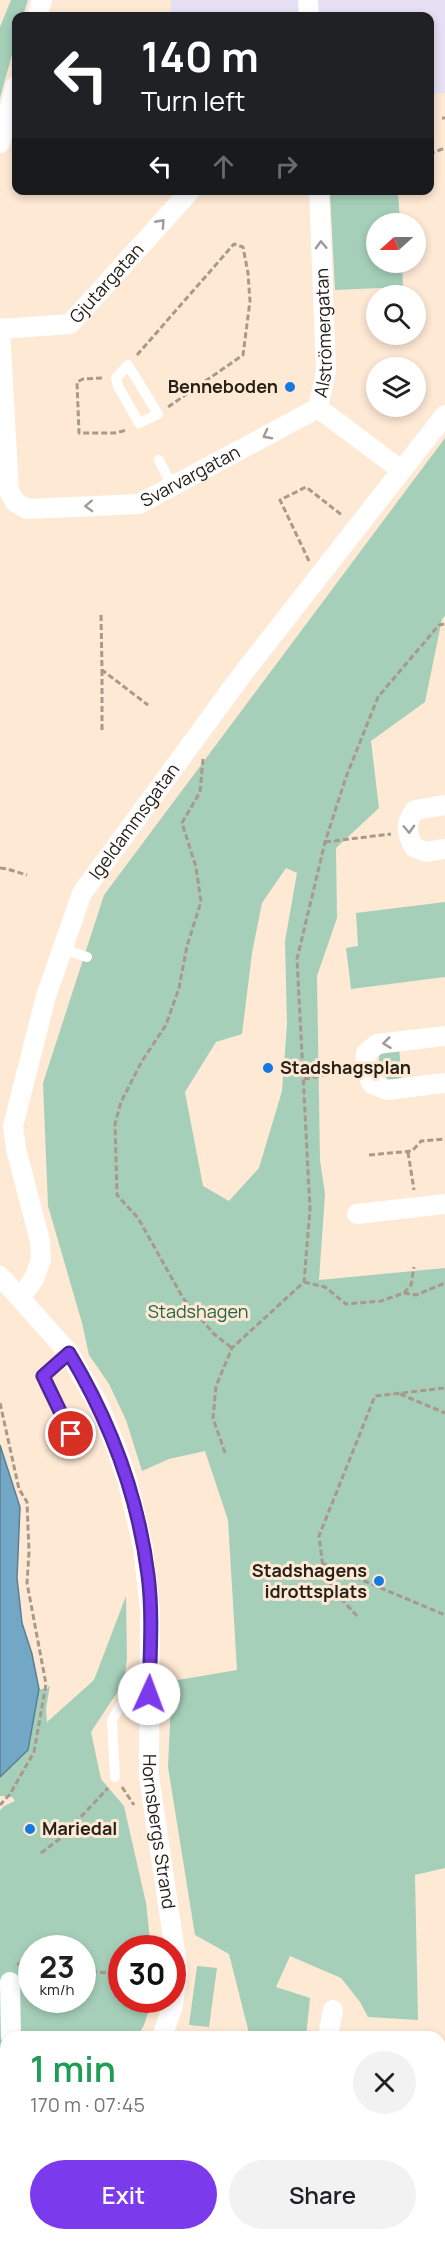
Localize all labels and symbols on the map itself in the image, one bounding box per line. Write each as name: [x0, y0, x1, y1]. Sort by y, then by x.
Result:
north arrow: [366, 213, 426, 273]
one-way arrow: [154, 219, 165, 230]
street label: Gjutargatan: [64, 238, 148, 328]
one-way arrow: [315, 241, 327, 250]
street label: Alströmergatan: [308, 268, 337, 399]
place label: Benneboden: [168, 374, 278, 398]
marker: Benneboden: [283, 380, 297, 394]
one-way arrow: [262, 428, 273, 439]
street label: Svarvargatan: [136, 439, 244, 512]
one-way arrow: [84, 500, 93, 513]
street label: Igeldammsgatan: [83, 758, 184, 884]
one-way arrow: [403, 825, 416, 834]
one-way arrow: [382, 1036, 391, 1048]
place label: Stadshagsplan: [280, 1055, 411, 1079]
marker: Stadshagsplan: [261, 1061, 275, 1075]
park label: Stadshagen: [148, 1299, 248, 1323]
pin: [45, 1408, 96, 1459]
place label: Stadshagens idrottsplats: [252, 1558, 367, 1603]
marker: Stadshagens idrottsplats: [372, 1574, 386, 1588]
position arrow: [117, 1662, 181, 1726]
street label: Hornsbergs Strand: [138, 1754, 182, 1911]
place label: Mariedal: [42, 1816, 117, 1840]
marker: Mariedal: [23, 1822, 37, 1836]
speed limit sign: 30: [108, 1935, 186, 2013]

